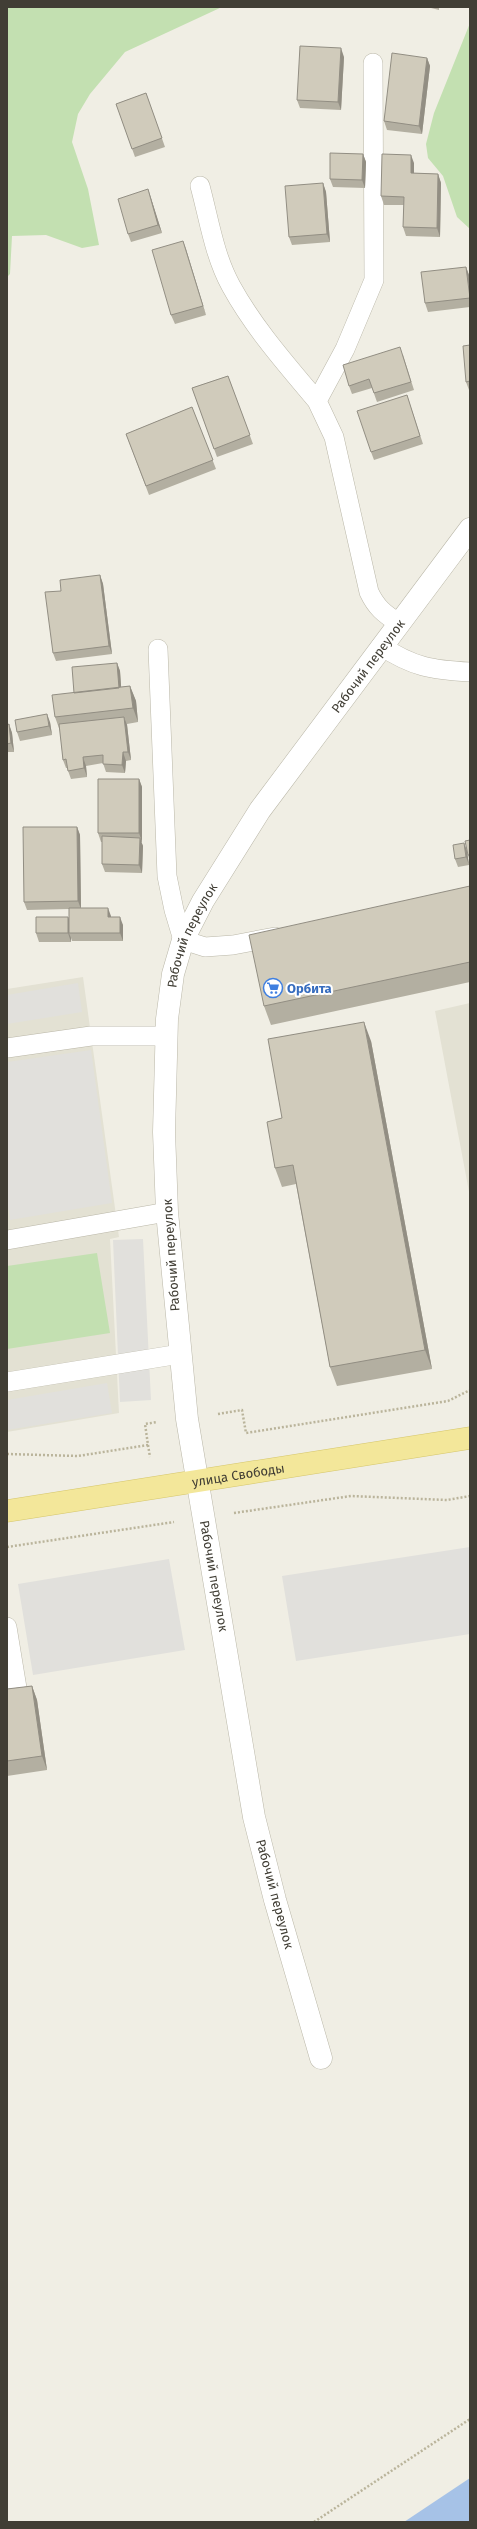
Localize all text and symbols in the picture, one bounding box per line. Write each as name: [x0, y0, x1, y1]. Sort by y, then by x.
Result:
street label: Рабочий переулок: [328, 616, 408, 715]
street label: Рабочий переулок: [164, 880, 220, 989]
supermarket icon: Орбита: [262, 977, 284, 999]
place label: Орбита: [287, 981, 332, 996]
street label: Рабочий переулок: [160, 1198, 182, 1312]
street label: улица Свободы: [191, 1460, 285, 1489]
street label: Рабочий переулок: [197, 1519, 231, 1633]
street label: Рабочий переулок: [253, 1838, 297, 1951]

